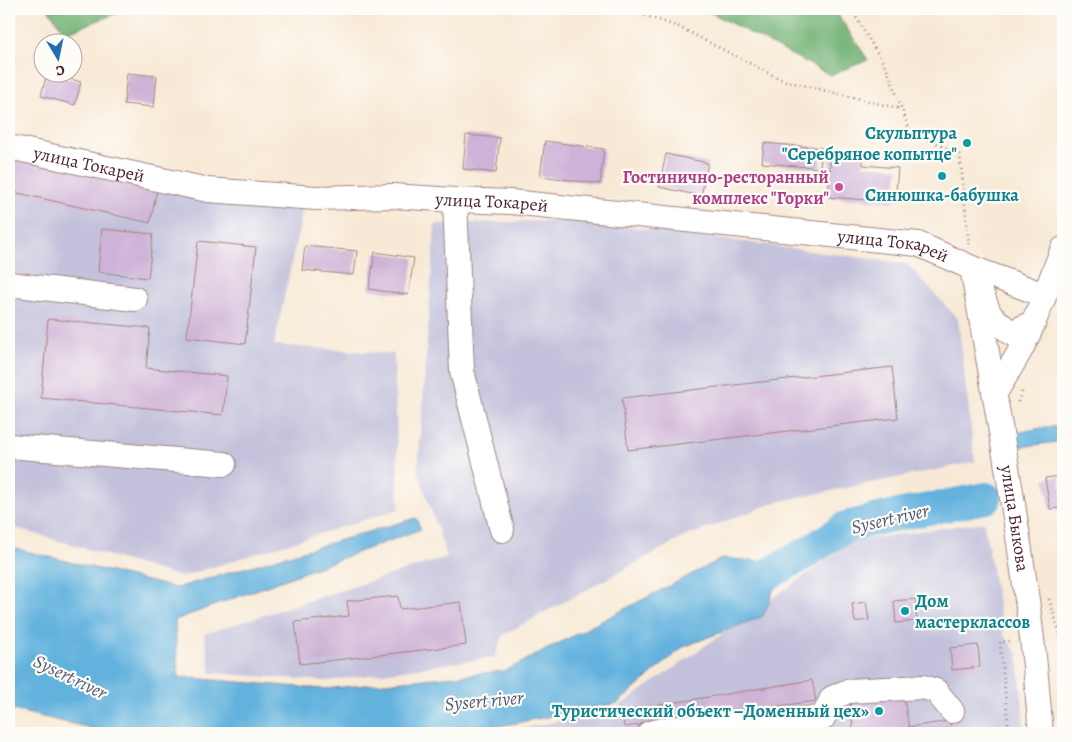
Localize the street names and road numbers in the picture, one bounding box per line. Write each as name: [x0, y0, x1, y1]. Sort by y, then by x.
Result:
street label: улица Токарей: [30, 140, 147, 188]
street label: улица Токарей: [434, 187, 549, 218]
street label: улица Токарей: [835, 224, 952, 268]
street label: улица Быкова: [995, 462, 1035, 574]

